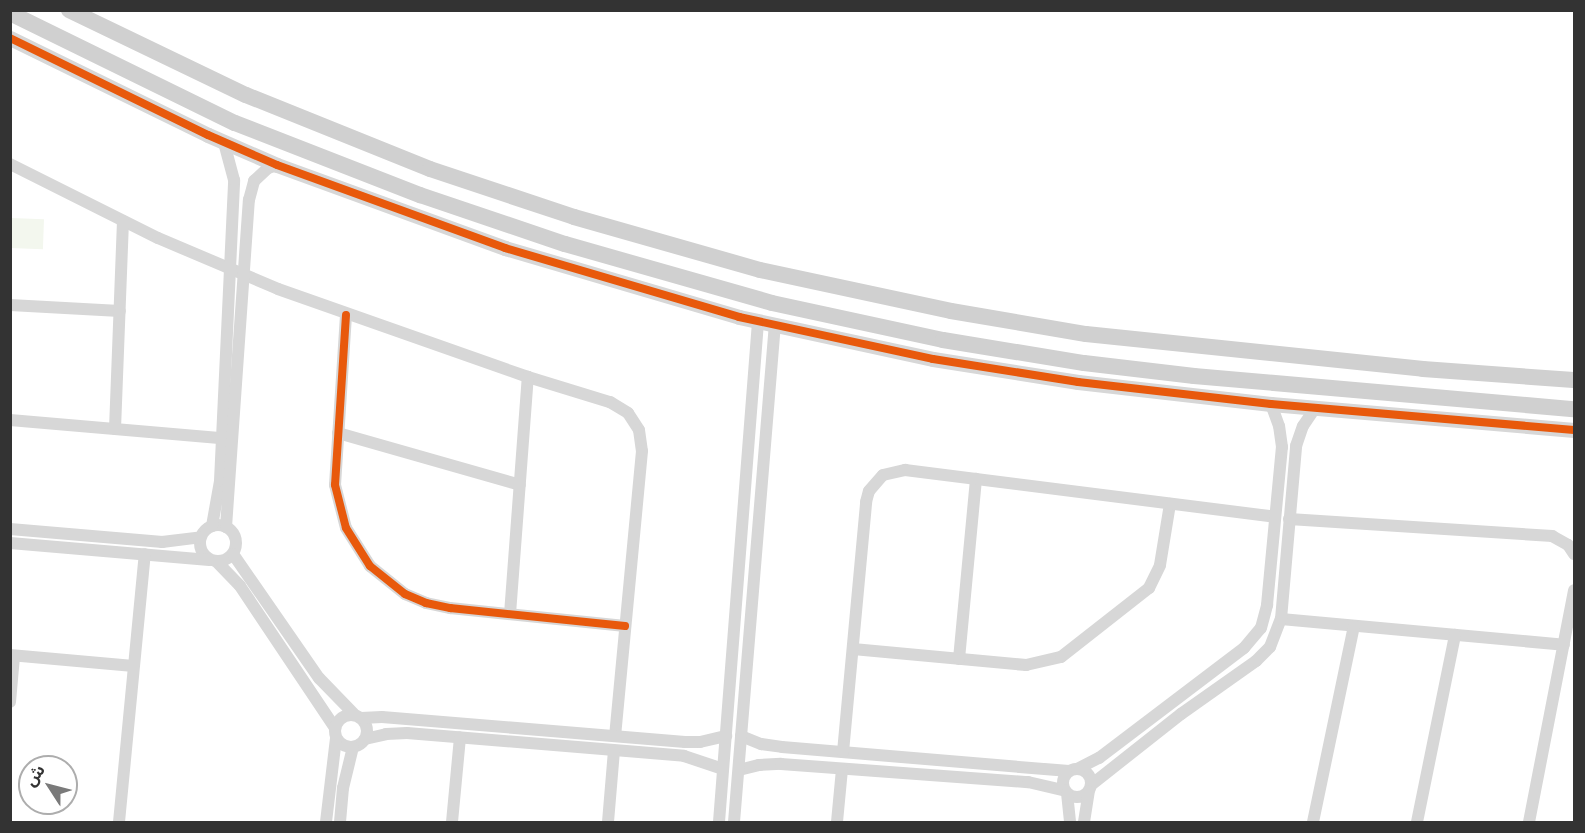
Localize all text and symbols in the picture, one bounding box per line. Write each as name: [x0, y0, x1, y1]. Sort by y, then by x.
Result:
north arrow: [18, 755, 78, 815]
text: ش: [21, 761, 49, 790]

